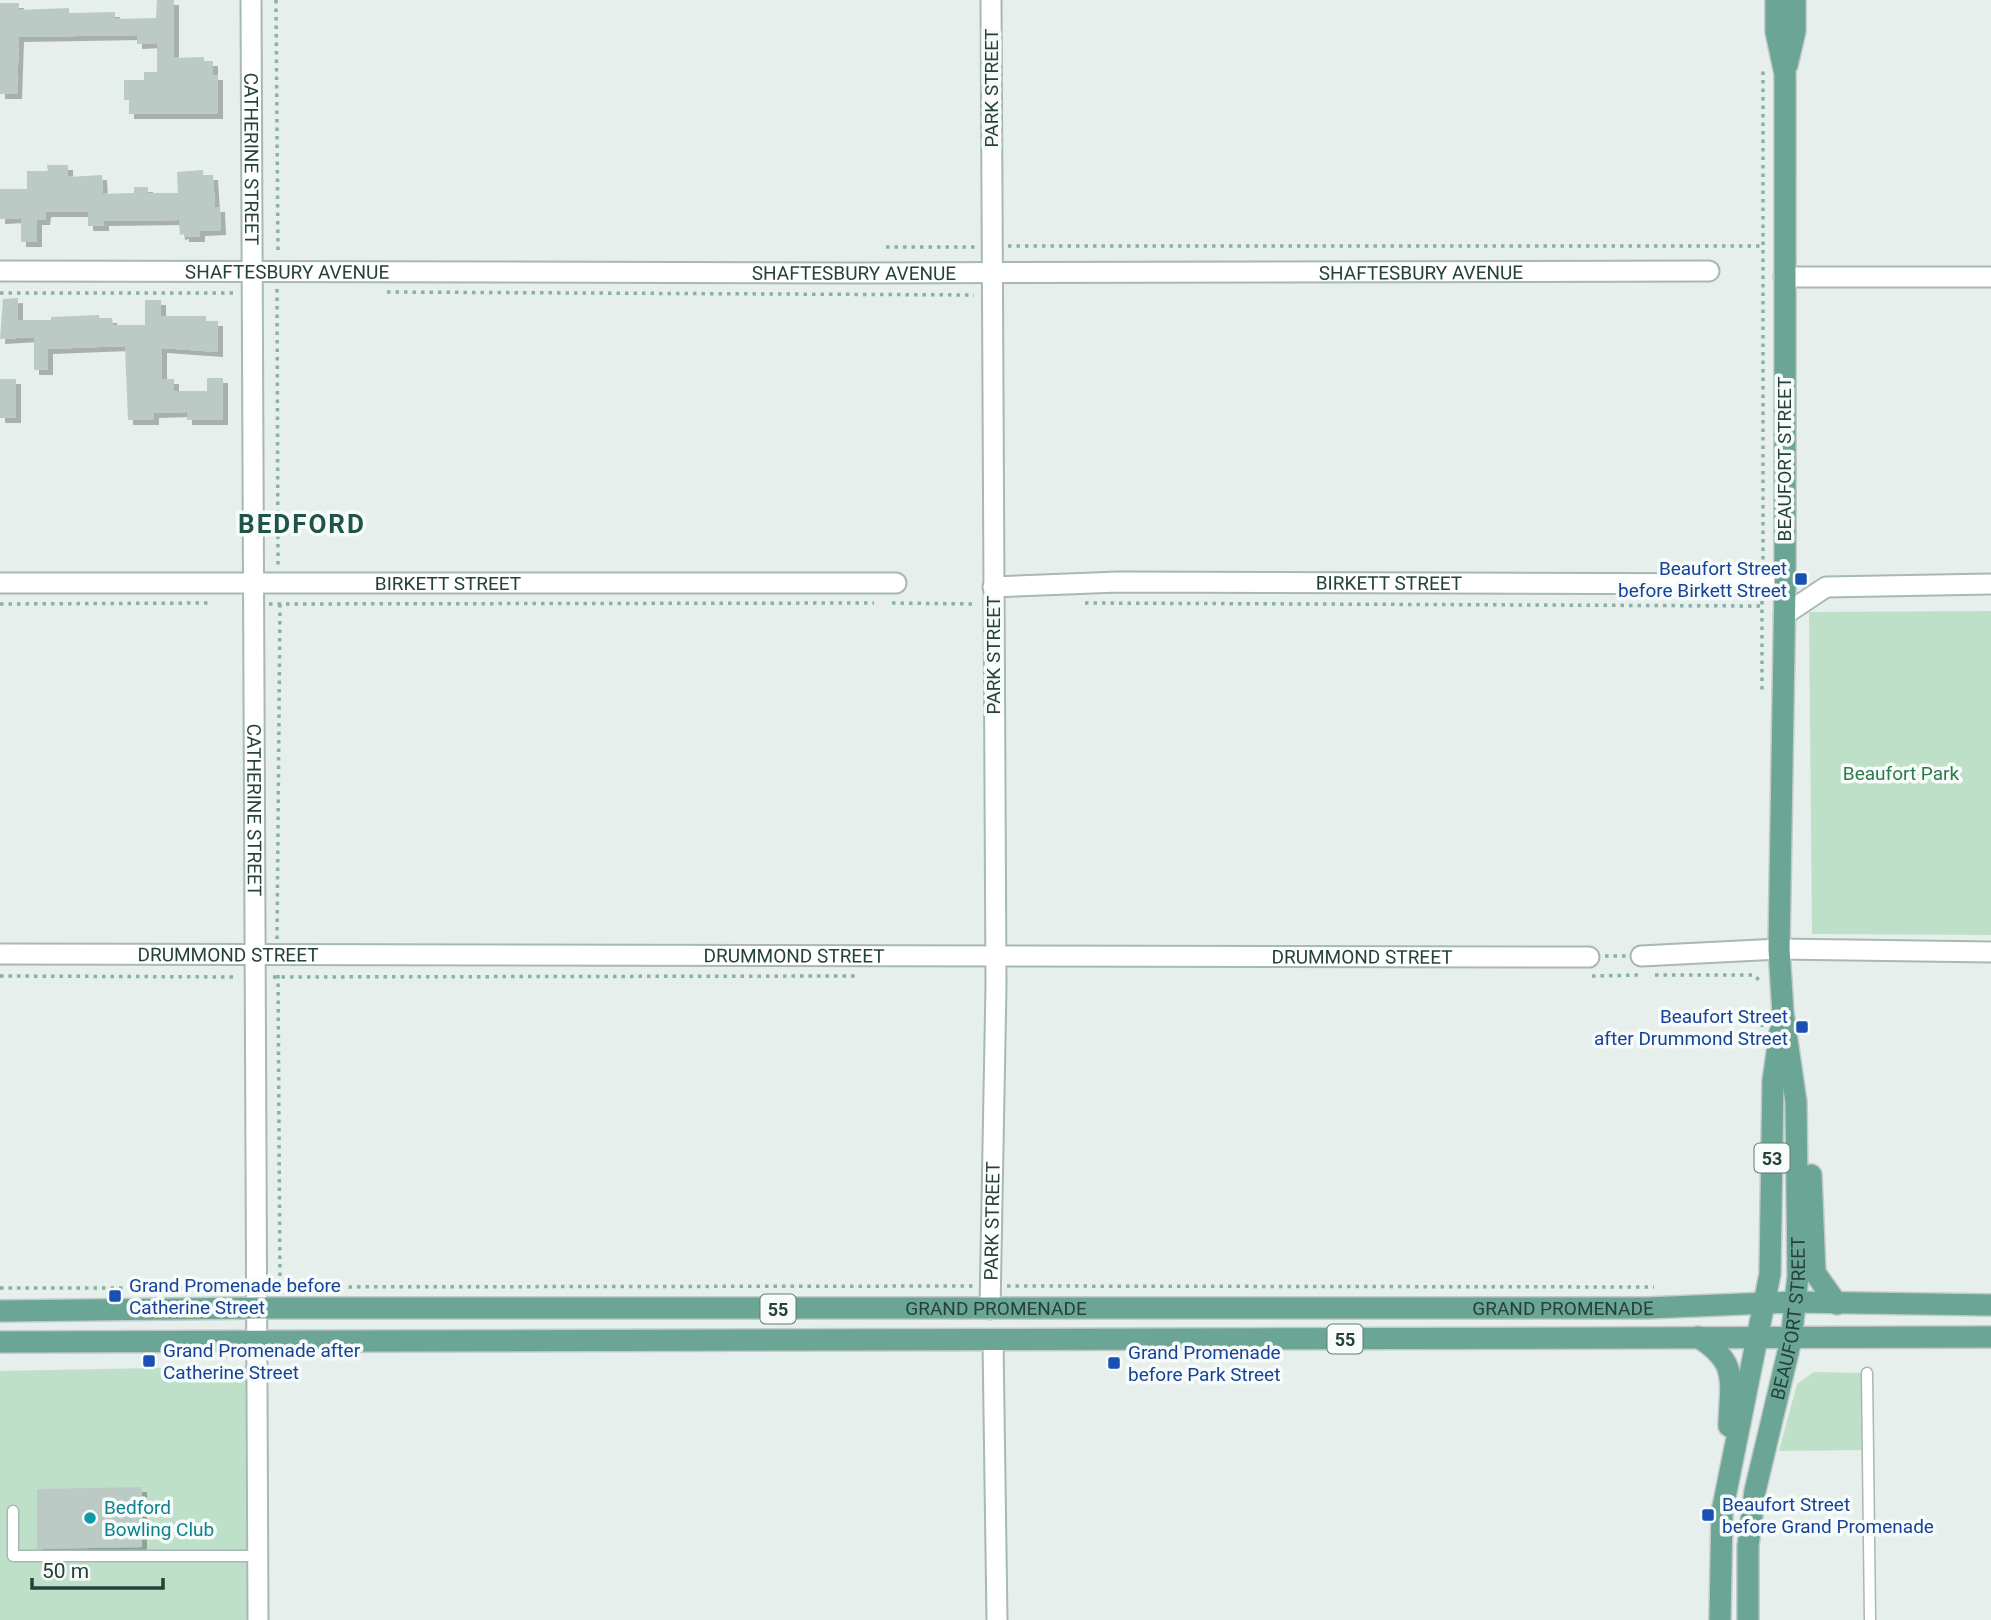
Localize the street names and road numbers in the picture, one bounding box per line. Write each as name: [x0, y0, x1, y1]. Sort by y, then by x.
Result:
street label: PARK STREET: [980, 29, 1003, 147]
street label: CATHERINE STREET: [240, 73, 264, 245]
street label: SHAFTESBURY AVENUE: [185, 260, 389, 283]
street label: SHAFTESBURY AVENUE: [752, 261, 956, 284]
street label: SHAFTESBURY AVENUE: [1319, 261, 1523, 284]
street label: BEAUFORT STREET: [1773, 377, 1796, 541]
street label: BIRKETT STREET: [1316, 571, 1462, 595]
street label: BIRKETT STREET: [375, 572, 521, 595]
street label: PARK STREET: [982, 596, 1005, 714]
street label: CATHERINE STREET: [243, 724, 266, 896]
street label: DRUMMOND STREET: [137, 943, 319, 966]
street label: DRUMMOND STREET: [703, 944, 885, 967]
street label: DRUMMOND STREET: [1271, 945, 1453, 968]
road number: 53: [1754, 1143, 1790, 1172]
street label: PARK STREET: [979, 1161, 1004, 1281]
street label: BEAUFORT STREET: [1766, 1236, 1810, 1402]
road number: 55: [760, 1294, 796, 1324]
street label: GRAND PROMENADE: [1472, 1296, 1654, 1320]
street label: GRAND PROMENADE: [905, 1297, 1087, 1320]
road number: 55: [1328, 1324, 1362, 1354]

